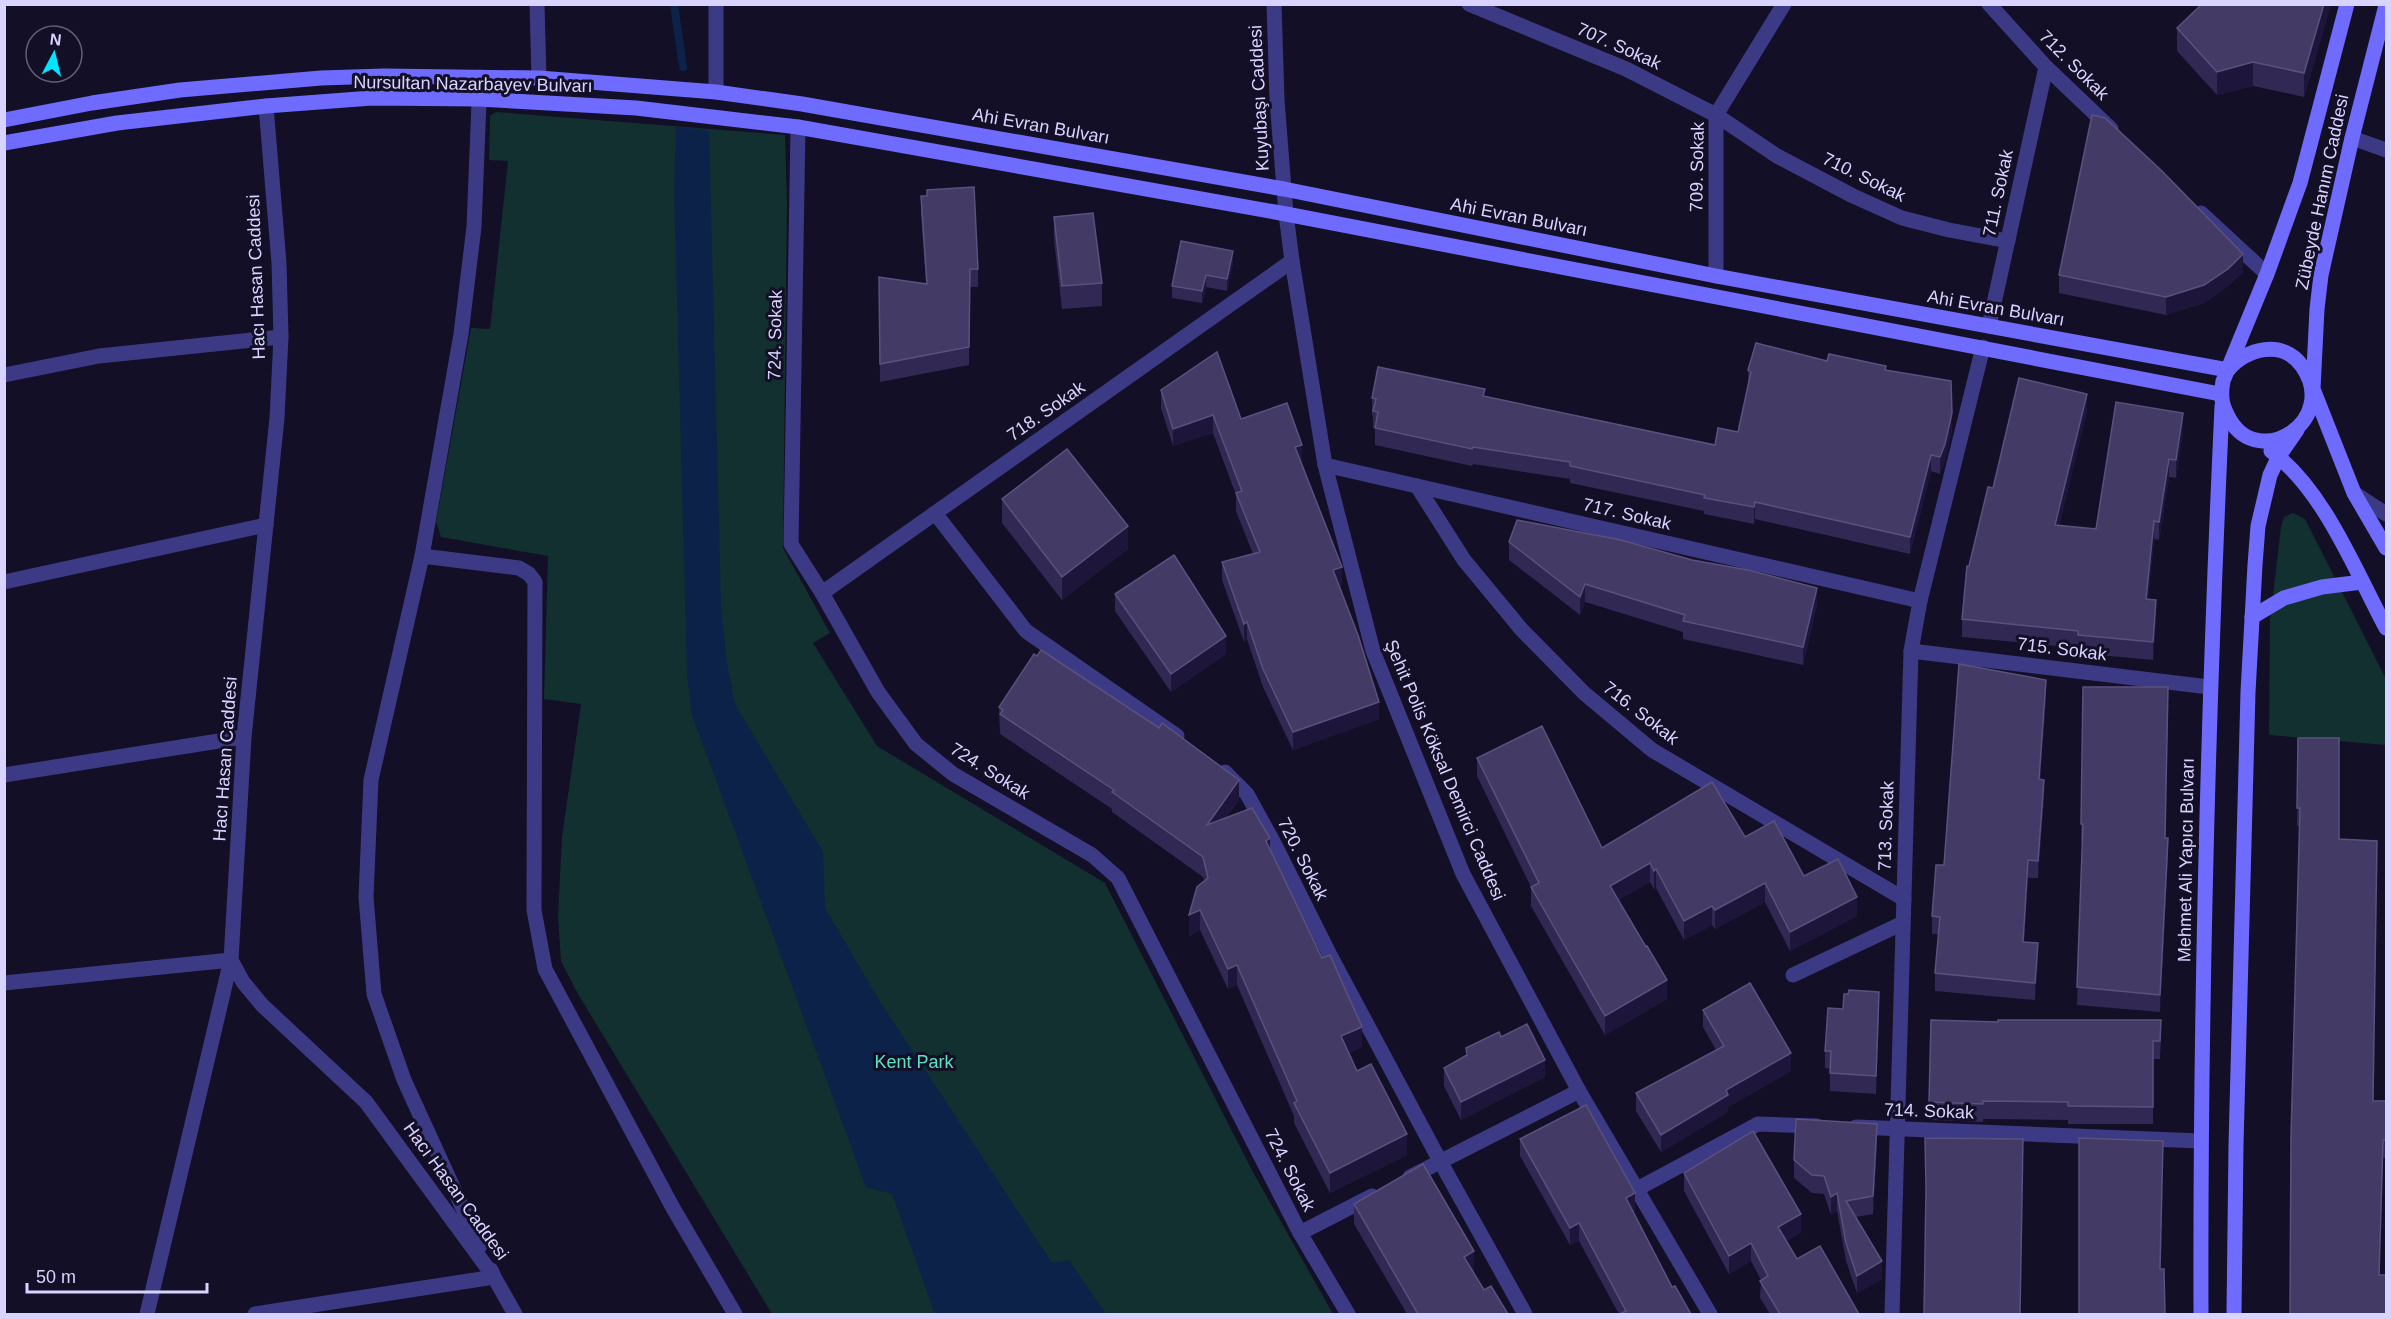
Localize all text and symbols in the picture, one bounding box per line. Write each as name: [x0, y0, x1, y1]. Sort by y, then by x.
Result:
street label: 707. Sokak: [1574, 19, 1665, 74]
north arrow: [24, 24, 84, 84]
street label: Kuyubaşı Caddesi: [1245, 25, 1273, 171]
street label: 712. Sokak: [2035, 26, 2114, 105]
text: N: [49, 30, 63, 49]
street label: Nursultan Nazarbayev Bulvarı: [353, 72, 593, 96]
street label: Zübeyde Hanım Caddesi: [2292, 93, 2352, 291]
street label: Ahi Evran Bulvarı: [971, 104, 1111, 148]
street label: 709. Sokak: [1686, 121, 1708, 212]
street label: 711. Sokak: [1979, 147, 2017, 238]
street label: 710. Sokak: [1819, 148, 1910, 206]
street label: Hacı Hasan Caddesi: [243, 194, 269, 360]
street label: Ahi Evran Bulvarı: [1449, 194, 1589, 240]
street label: Ahi Evran Bulvarı: [1926, 286, 2066, 330]
street label: 724. Sokak: [764, 289, 786, 380]
street label: 718. Sokak: [1003, 376, 1089, 445]
street label: 717. Sokak: [1581, 494, 1674, 534]
street label: 715. Sokak: [2016, 634, 2109, 665]
street label: Şehit Polis Köksal Demirci Caddesi: [1381, 637, 1509, 903]
street label: Hacı Hasan Caddesi: [209, 676, 241, 842]
street label: 716. Sokak: [1599, 677, 1683, 749]
street label: 724. Sokak: [947, 739, 1034, 804]
street label: Mehmet Ali Yapıcı Bulvarı: [2174, 758, 2198, 962]
street label: 713. Sokak: [1874, 780, 1898, 871]
street label: 720. Sokak: [1274, 814, 1333, 905]
park label: Kent Park: [874, 1052, 955, 1072]
street label: 714. Sokak: [1884, 1099, 1975, 1123]
street label: Hacı Hasan Caddesi: [399, 1118, 513, 1264]
street label: 724. Sokak: [1261, 1125, 1320, 1216]
scale bar: [27, 1256, 207, 1294]
text: 50 m: [36, 1267, 76, 1287]

